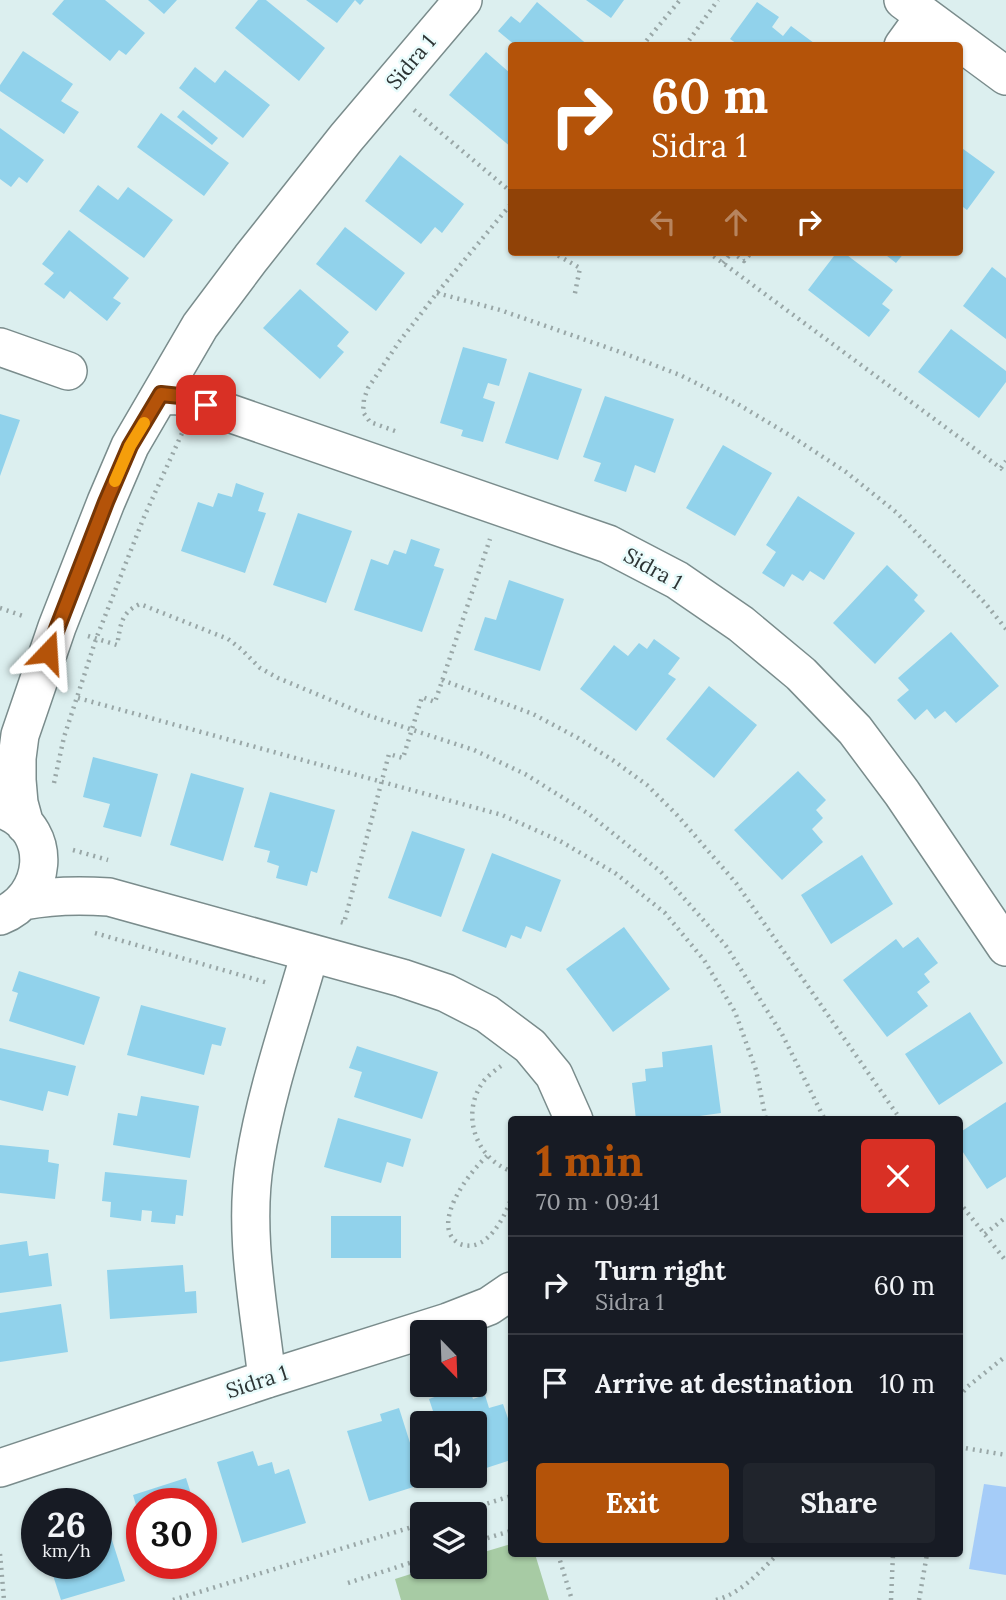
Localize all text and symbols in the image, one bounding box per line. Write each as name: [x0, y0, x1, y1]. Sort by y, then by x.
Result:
street label: Sidra 1: [380, 29, 441, 95]
text: 60 m: [651, 64, 768, 126]
icon: right: [536, 70, 627, 161]
text: Sidra 1: [651, 125, 747, 166]
icon: left: [644, 203, 682, 241]
icon: ahead: [717, 203, 755, 241]
icon: right: [790, 203, 828, 241]
pin: [176, 375, 236, 435]
icon: arrive: [187, 386, 225, 424]
street label: Sidra 1: [619, 541, 687, 596]
position arrow: [11, 615, 85, 689]
text: 1 min: [536, 1134, 643, 1188]
button: close: [861, 1139, 935, 1213]
text: 70 m · 09:41: [536, 1187, 660, 1216]
text: Turn right: [595, 1254, 726, 1287]
icon: right: [536, 1266, 574, 1304]
text: 60 m: [874, 1269, 935, 1302]
text: Sidra 1: [595, 1287, 664, 1316]
north arrow: [410, 1320, 486, 1396]
map controls: [410, 1320, 487, 1579]
street label: Sidra 1: [223, 1359, 291, 1404]
icon: arrive: [536, 1364, 574, 1402]
text: Arrive at destination: [595, 1367, 853, 1400]
text: 10 m: [879, 1367, 935, 1400]
button: sound: [410, 1411, 487, 1488]
button: Exit: [536, 1463, 729, 1543]
button: Share: [743, 1463, 935, 1543]
speed limit sign: 30: [126, 1488, 217, 1579]
text: 26: [47, 1502, 86, 1547]
button: layers: [410, 1502, 487, 1579]
text: km/h: [42, 1539, 91, 1562]

